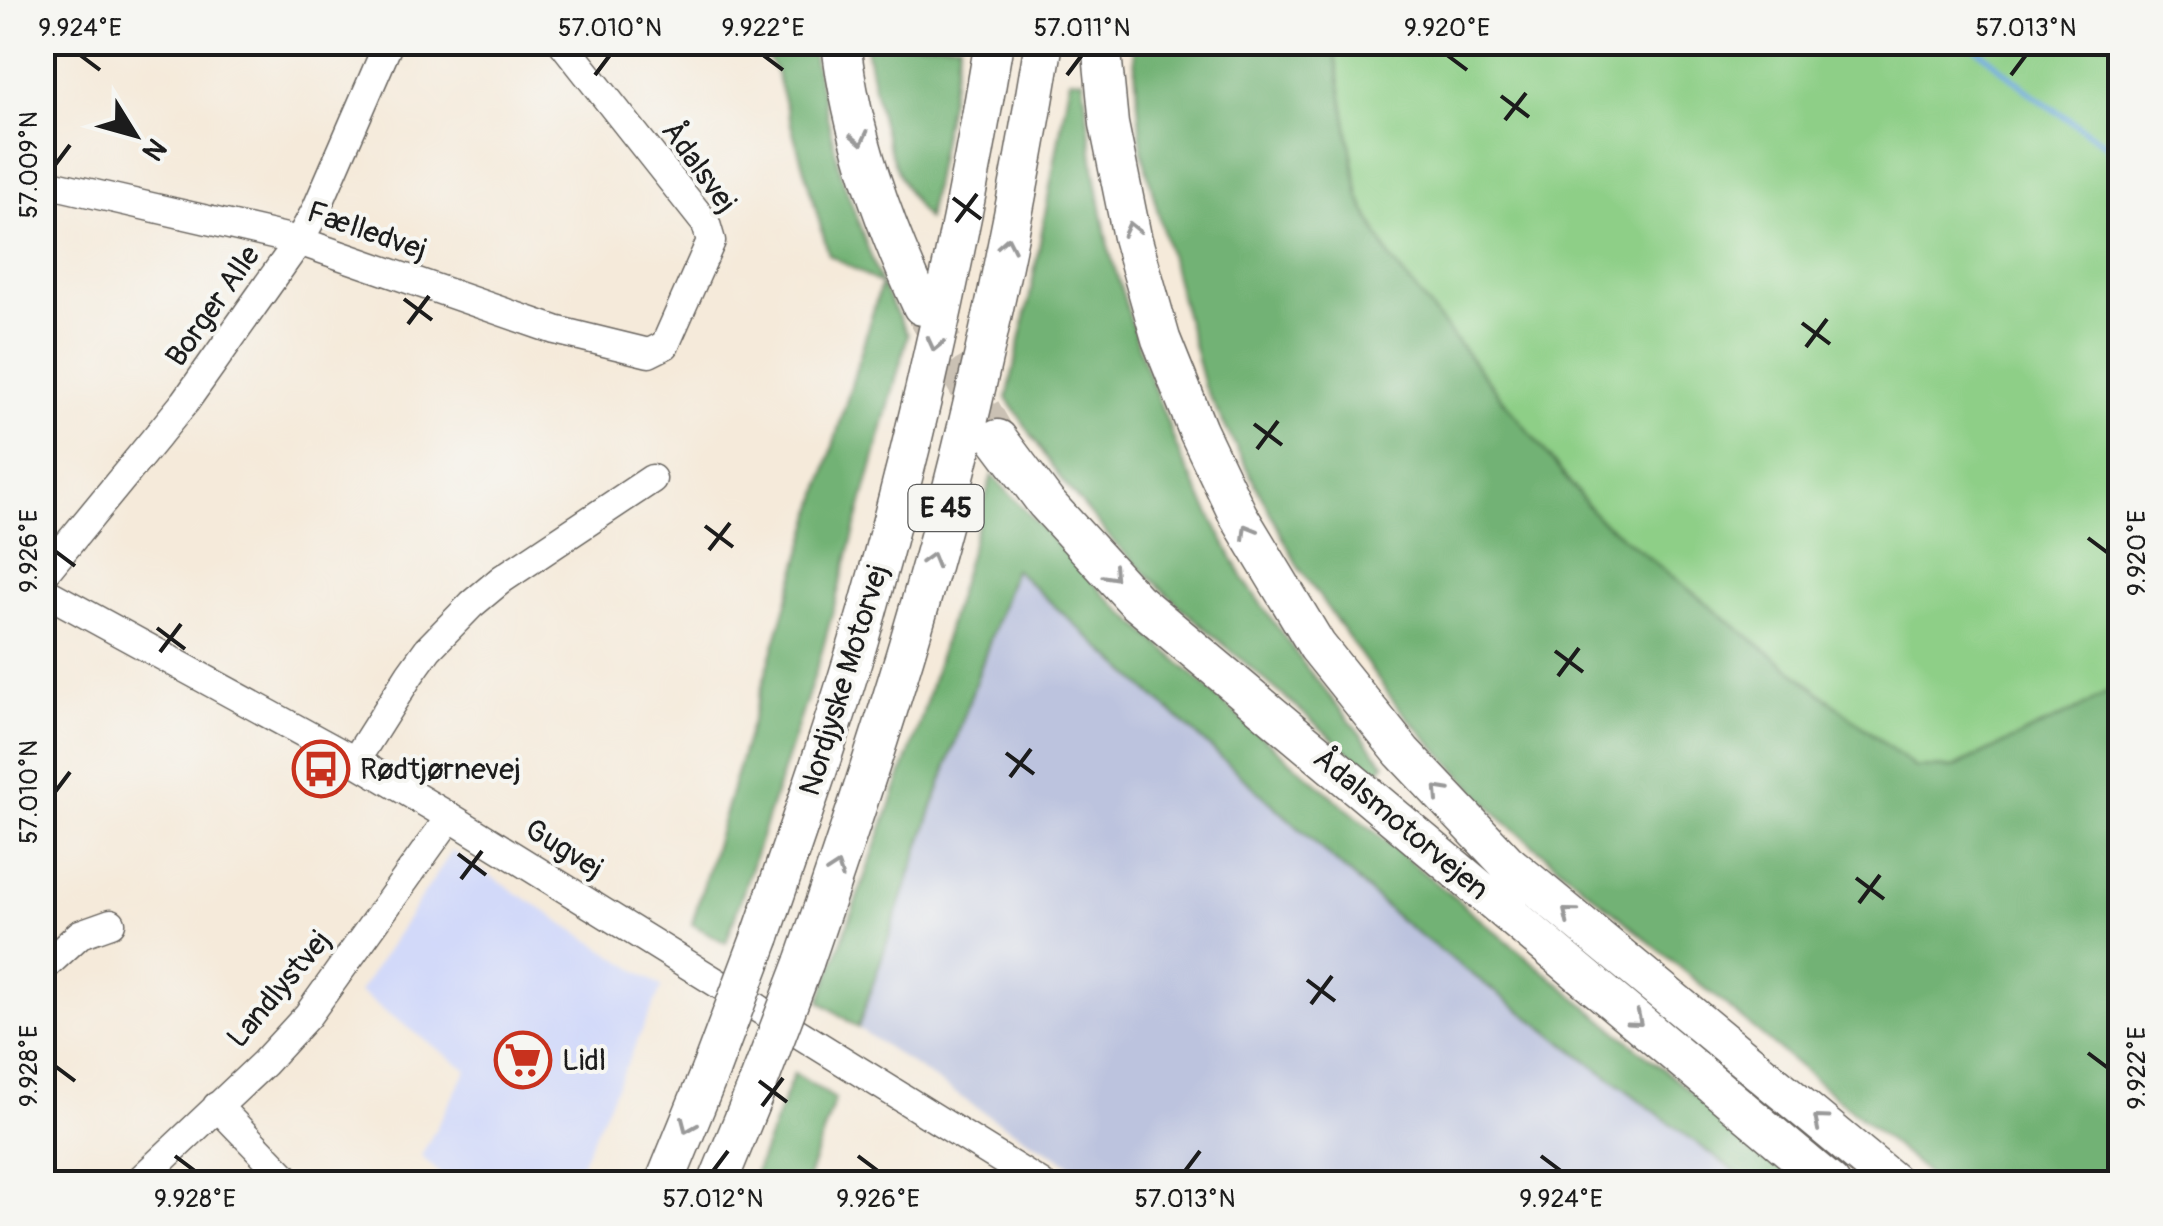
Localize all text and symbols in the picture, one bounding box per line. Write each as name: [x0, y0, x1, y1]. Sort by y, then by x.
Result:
text: 9.924°E: [38, 13, 122, 44]
text: 57.010°N: [558, 13, 662, 44]
text: 9.922°E: [721, 13, 805, 44]
text: 57.011°N: [1034, 13, 1130, 44]
text: 9.920°E: [1404, 13, 1490, 44]
text: 57.013°N: [1976, 13, 2076, 44]
north arrow: [85, 85, 185, 185]
text: 57.009°N: [14, 111, 45, 219]
street label: Ådalsvej: [653, 114, 745, 220]
one-way arrow: [848, 129, 869, 146]
text: N: [134, 131, 173, 167]
street label: Fælledvej: [302, 193, 432, 269]
one-way arrow: [1122, 221, 1143, 238]
one-way arrow: [996, 236, 1017, 253]
street label: Borger Alle: [158, 238, 268, 374]
one-way arrow: [926, 335, 947, 352]
road number: E 45: [908, 485, 984, 531]
text: 9.926°E: [14, 509, 45, 593]
text: 9.920°E: [2122, 510, 2153, 596]
one-way arrow: [1241, 524, 1260, 542]
one-way arrow: [920, 552, 941, 569]
street label: Nordjyske Motorvej: [791, 560, 897, 800]
one-way arrow: [1100, 563, 1118, 581]
bus stop icon: Rødtjørnevej: [291, 739, 351, 799]
text: 57.010°N: [14, 740, 45, 844]
street label: Ådalsmotorvejen: [1306, 740, 1496, 908]
place label: Rødtjørnevej: [360, 751, 521, 788]
one-way arrow: [1434, 785, 1452, 804]
street label: Gugvej: [518, 811, 610, 887]
one-way arrow: [824, 863, 845, 880]
one-way arrow: [1562, 908, 1580, 926]
street label: Landlystvej: [219, 923, 339, 1055]
one-way arrow: [1624, 1008, 1642, 1026]
text: 9.928°E: [14, 1025, 45, 1107]
text: 9.922°E: [2122, 1026, 2153, 1110]
supermarket icon: Lidl: [493, 1030, 553, 1090]
place label: Lidl: [562, 1042, 606, 1079]
one-way arrow: [1813, 1115, 1831, 1133]
one-way arrow: [679, 1116, 699, 1134]
text: 9.928°E: [154, 1184, 236, 1215]
text: 57.012°N: [663, 1184, 763, 1215]
text: 9.926°E: [836, 1184, 920, 1215]
text: 57.013°N: [1135, 1184, 1235, 1215]
text: 9.924°E: [1519, 1184, 1603, 1215]

